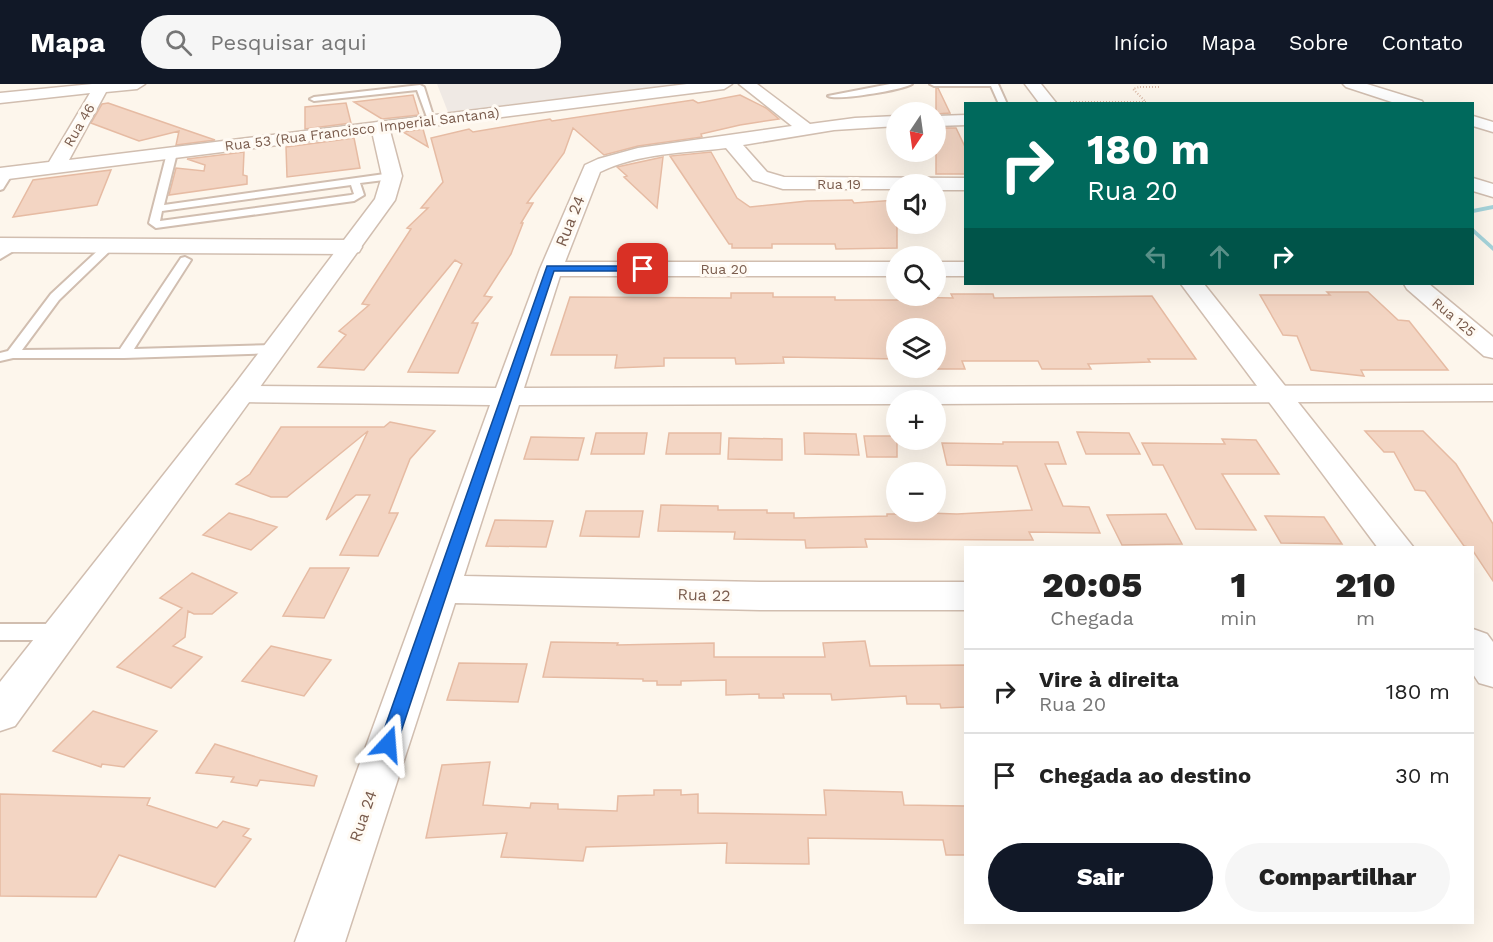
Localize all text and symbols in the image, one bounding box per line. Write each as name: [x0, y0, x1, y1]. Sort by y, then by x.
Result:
search box: [141, 15, 561, 69]
text: Mapa: [30, 26, 105, 59]
icon: search: [162, 26, 195, 59]
text: Pesquisar aqui: [210, 30, 367, 55]
text: Início: [1113, 30, 1168, 55]
text: Mapa: [1201, 30, 1256, 55]
text: Sobre: [1289, 30, 1348, 55]
text: Contato: [1381, 30, 1463, 55]
street label: Rua 46: [60, 101, 98, 149]
north arrow: [886, 102, 946, 162]
map controls: [886, 102, 946, 522]
street label: Rua 53 (Rua Francisco Imperial Santana): [224, 104, 500, 154]
text: 180 m: [1087, 125, 1210, 174]
icon: right: [988, 126, 1066, 204]
button: sound: [886, 174, 946, 234]
text: Rua 20: [1087, 175, 1178, 207]
street label: Rua 19: [817, 176, 861, 192]
street label: Rua 24: [551, 193, 589, 249]
icon: left: [1140, 240, 1173, 273]
icon: ahead: [1203, 240, 1236, 273]
icon: right: [1266, 240, 1299, 273]
pin: [617, 243, 668, 294]
button: search: [886, 246, 946, 306]
icon: arrive: [626, 252, 659, 285]
street label: Rua 20: [700, 261, 748, 277]
street label: Rua 125: [1429, 294, 1479, 340]
button: layers: [886, 318, 946, 378]
button: +: [886, 390, 946, 450]
button: −: [886, 462, 946, 522]
text: 20:05: [1042, 564, 1142, 606]
text: 1: [1230, 564, 1247, 606]
text: 210: [1335, 564, 1396, 606]
street label: Rua 22: [677, 585, 731, 605]
text: Chegada: [1050, 606, 1134, 630]
text: min: [1220, 606, 1257, 630]
text: m: [1356, 606, 1375, 630]
text: Vire à direita: [1039, 667, 1179, 692]
icon: right: [988, 675, 1021, 708]
text: 180 m: [1386, 679, 1450, 704]
text: Rua 20: [1039, 692, 1106, 716]
position arrow: [356, 712, 420, 776]
icon: arrive: [988, 759, 1021, 792]
text: Chegada ao destino: [1039, 763, 1251, 788]
text: 30 m: [1395, 763, 1450, 788]
street label: Rua 24: [345, 788, 381, 844]
button: Sair: [988, 843, 1213, 912]
button: Compartilhar: [1225, 843, 1450, 912]

